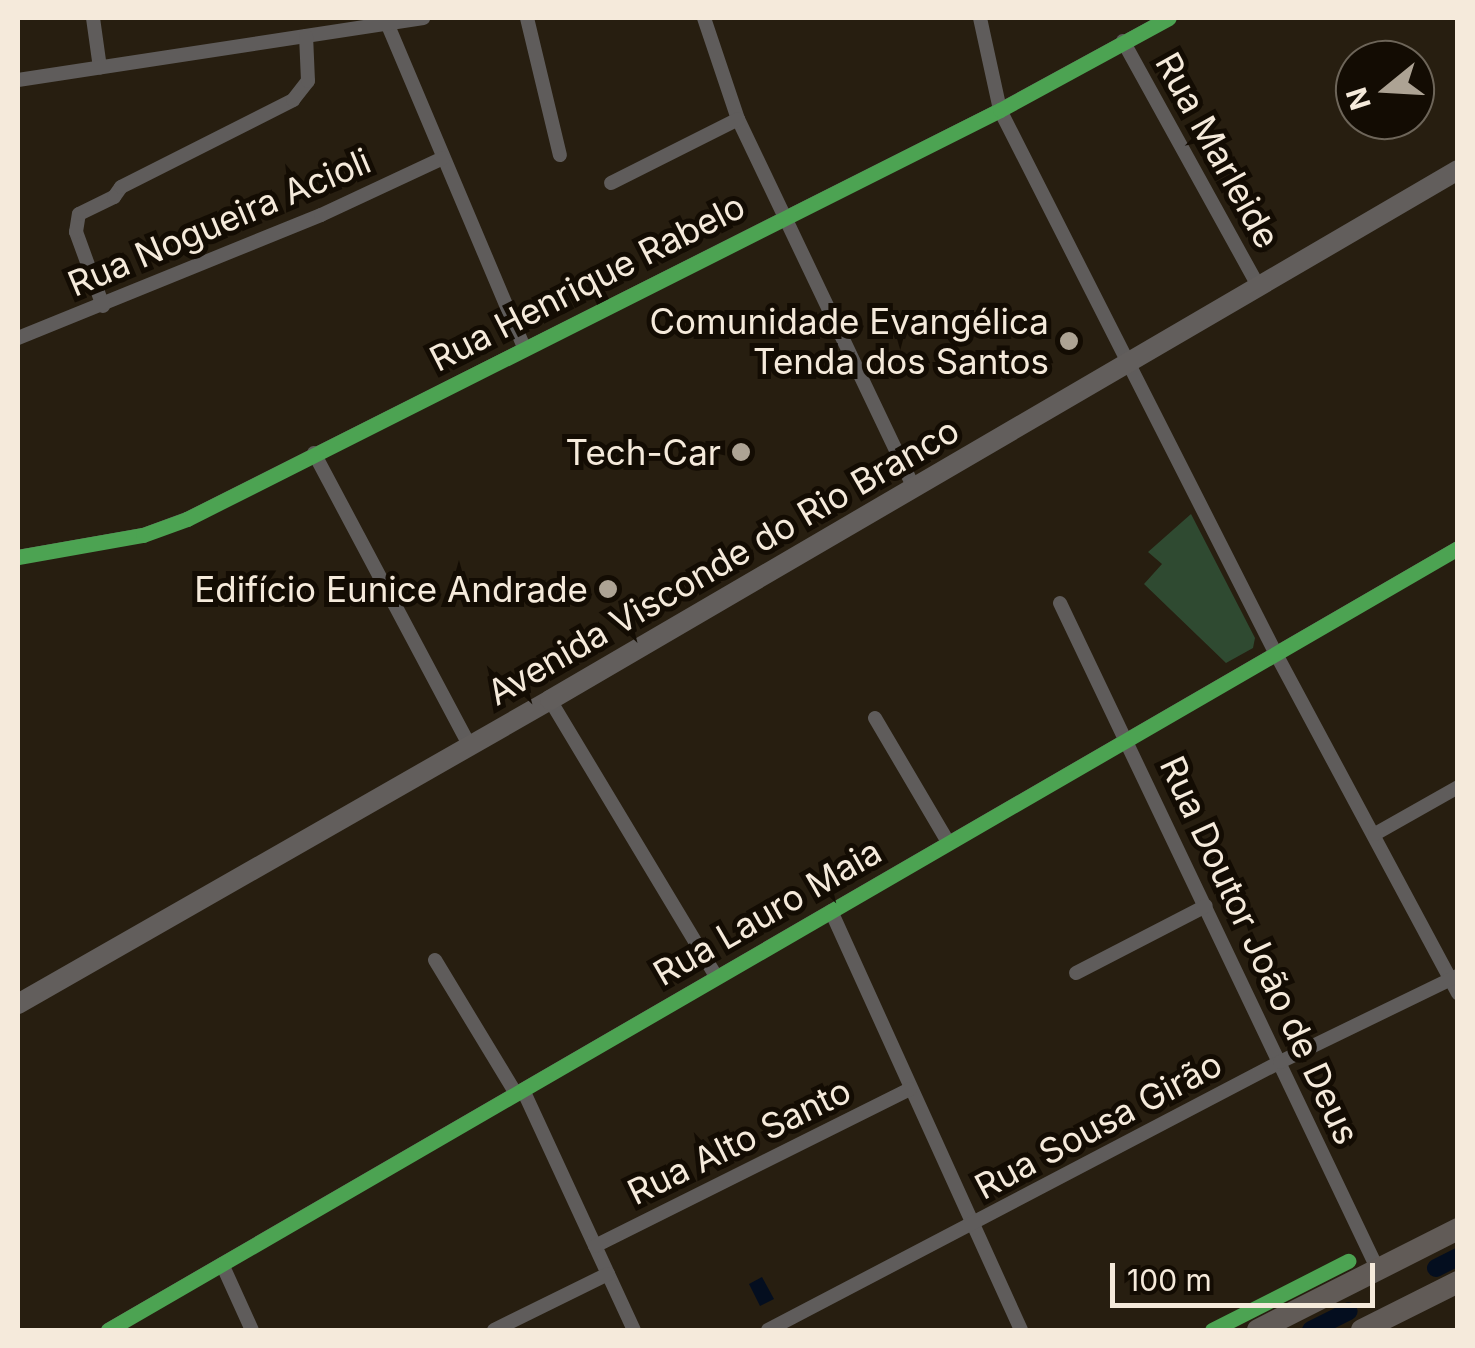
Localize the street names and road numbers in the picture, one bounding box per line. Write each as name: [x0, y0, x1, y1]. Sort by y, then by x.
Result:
street label: Rua Marleide: [1147, 45, 1289, 255]
street label: Rua Nogueira Acioli: [62, 139, 376, 305]
street label: Rua Henrique Rabelo: [423, 184, 751, 380]
street label: Avenida Visconde do Rio Branco: [480, 409, 966, 713]
street label: Rua Doutor João de Deus: [1152, 749, 1368, 1151]
street label: Rua Lauro Maia: [646, 830, 888, 994]
street label: Rua Sousa Girão: [968, 1042, 1228, 1208]
street label: Rua Alto Santo: [621, 1069, 857, 1213]

